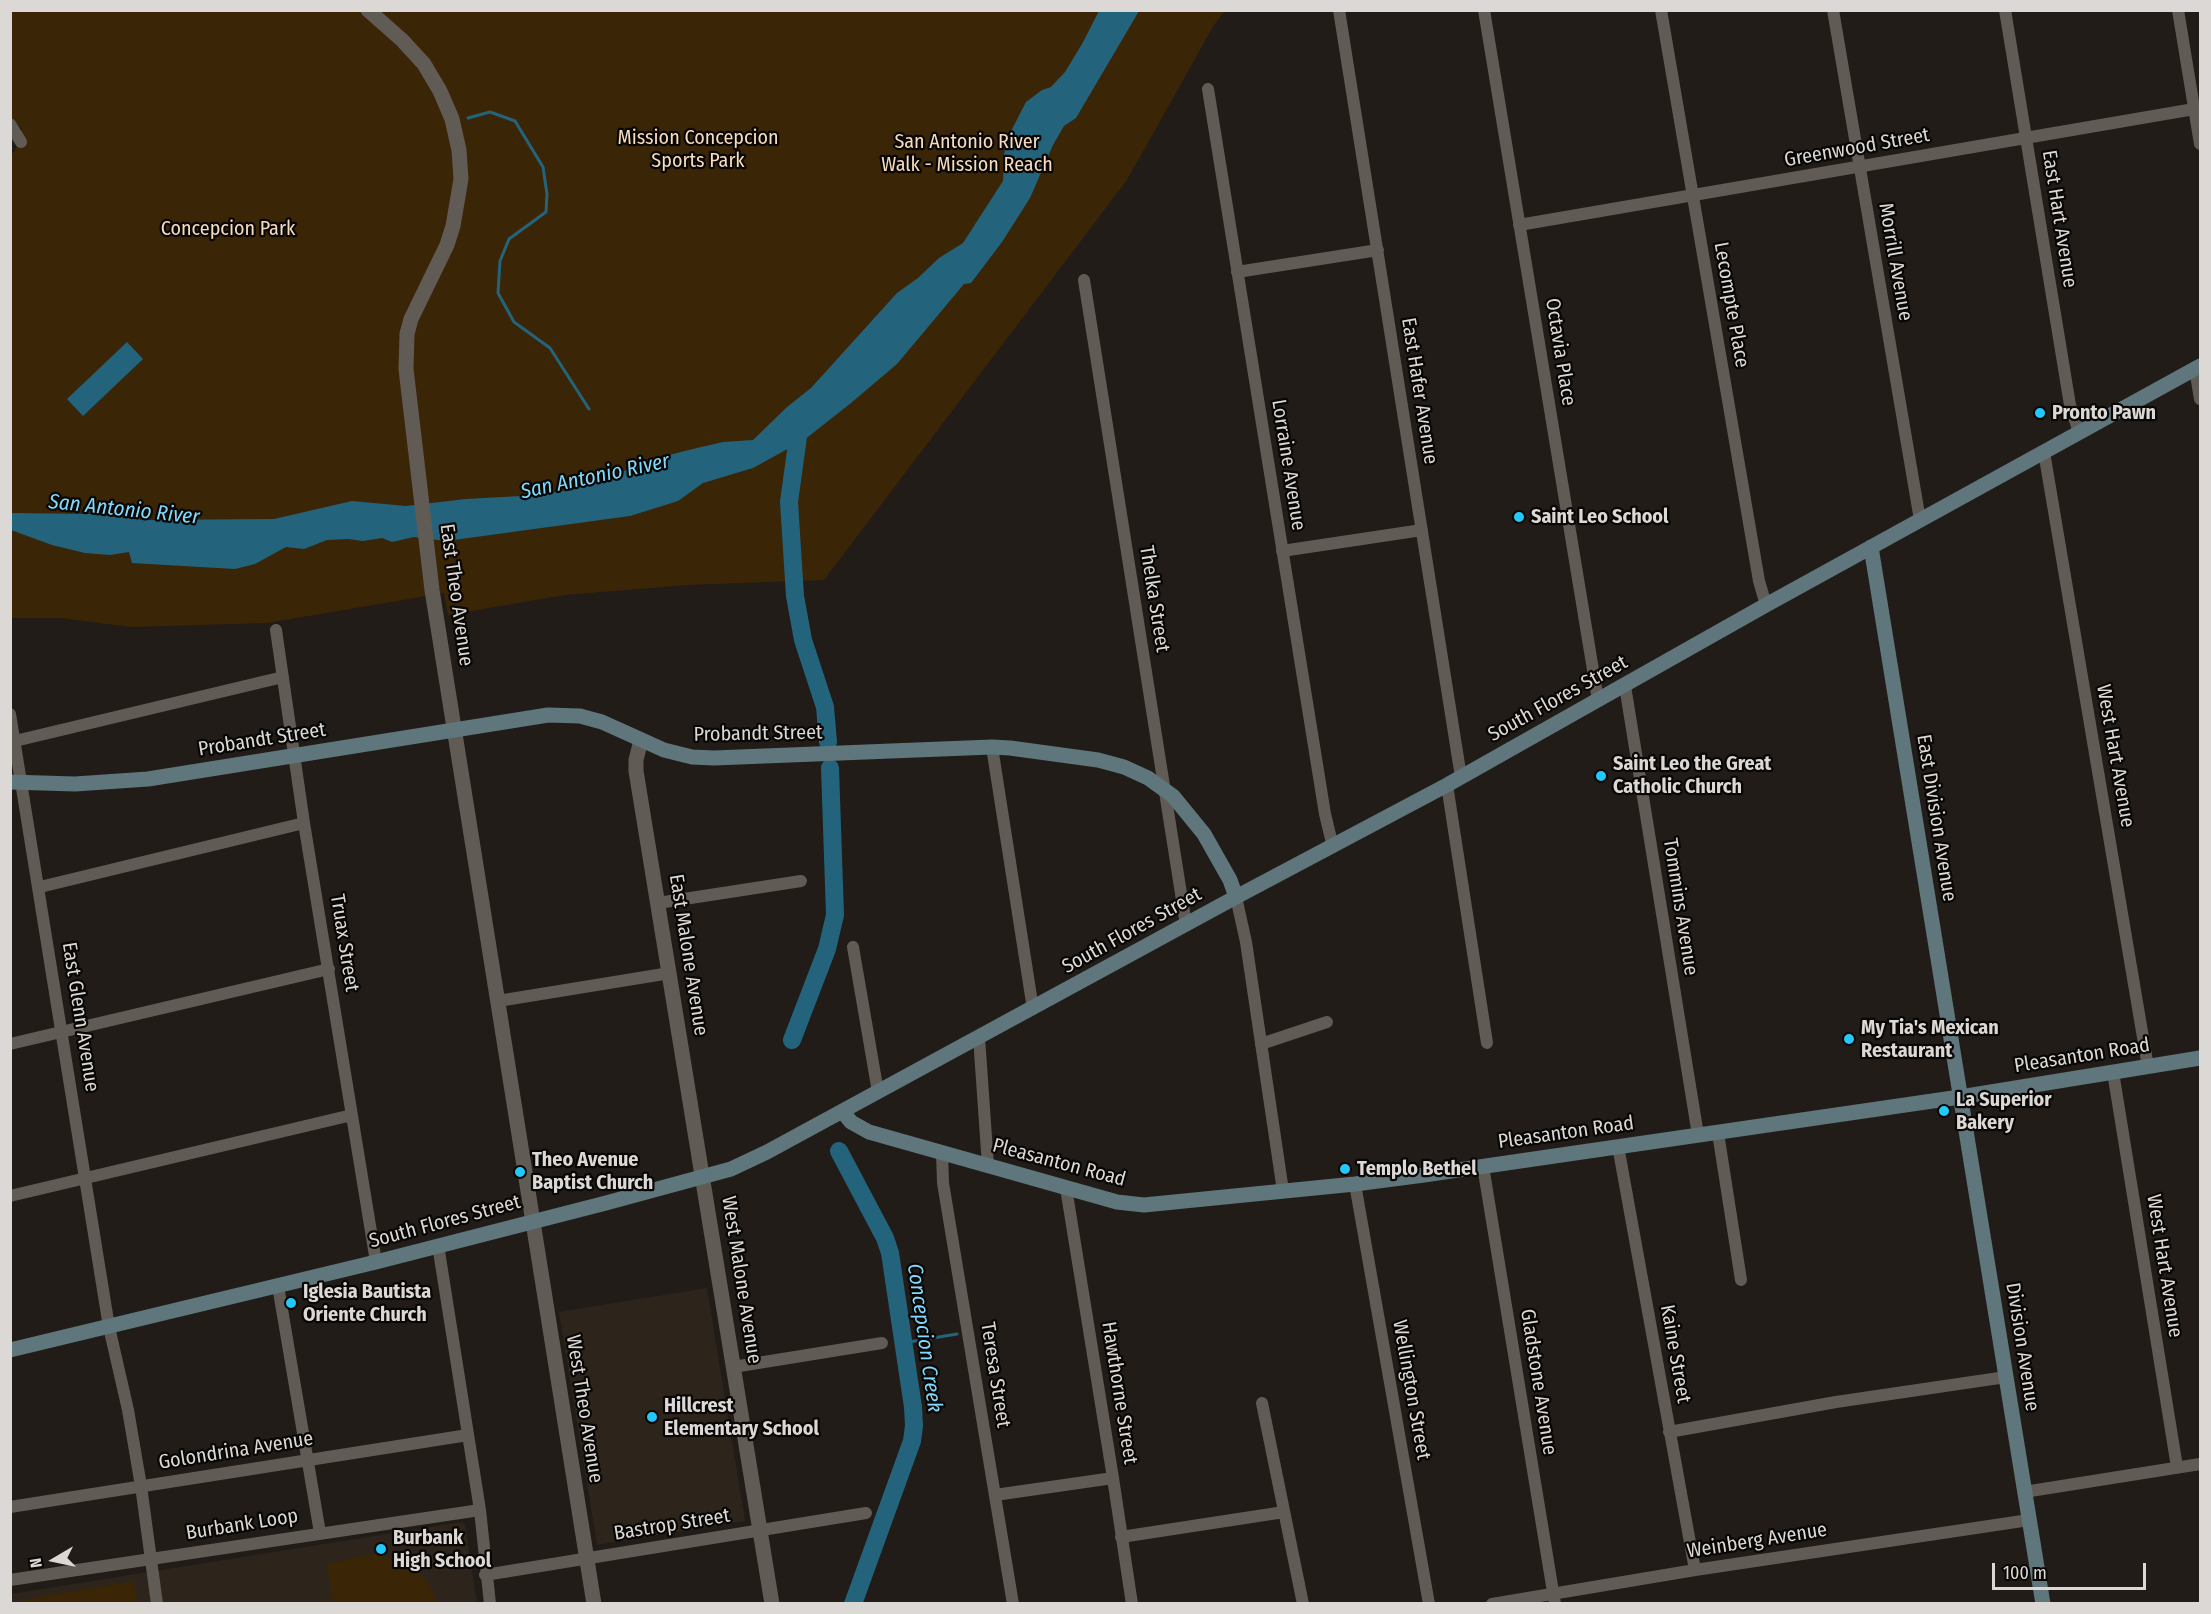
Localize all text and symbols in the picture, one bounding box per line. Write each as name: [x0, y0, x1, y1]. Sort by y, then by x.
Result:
street label: Greenwood Street: [1783, 123, 1931, 173]
park label: Mission Concepcion Sports Park: [617, 126, 779, 173]
park label: San Antonio River Walk - Mission Reach: [881, 130, 1053, 177]
street label: East Hart Avenue: [2036, 149, 2082, 289]
street label: Morrill Avenue: [1873, 201, 1917, 323]
park label: Concepcion Park: [161, 217, 295, 241]
street label: Lecompte Place: [1708, 240, 1754, 370]
street label: Octavia Place: [1540, 296, 1580, 408]
street label: East Hafer Avenue: [1396, 316, 1442, 466]
street label: Lorraine Avenue: [1266, 398, 1310, 532]
place label: Pronto Pawn: [2052, 401, 2156, 425]
marker: Pronto Pawn: [2033, 406, 2047, 420]
water label: San Antonio River: [518, 449, 672, 505]
water label: San Antonio River: [47, 490, 201, 530]
place label: Saint Leo School: [1531, 505, 1668, 529]
marker: Saint Leo School: [1512, 510, 1526, 524]
street label: East Theo Avenue: [434, 522, 478, 668]
street label: Thelka Street: [1134, 544, 1174, 654]
street label: South Flores Street: [1484, 651, 1632, 747]
street label: West Hart Avenue: [2091, 683, 2139, 829]
street label: Probandt Street: [196, 718, 328, 762]
street label: Probandt Street: [693, 721, 823, 747]
street label: East Division Avenue: [1911, 733, 1961, 903]
place label: Saint Leo the Great Catholic Church: [1613, 752, 1771, 799]
marker: Saint Leo the Great Catholic Church: [1594, 769, 1608, 783]
street label: Tommins Avenue: [1657, 837, 1703, 977]
street label: East Malone Avenue: [663, 872, 713, 1038]
street label: South Flores Street: [1058, 883, 1206, 979]
street label: Truax Street: [324, 892, 364, 994]
street label: East Glenn Avenue: [56, 941, 104, 1093]
place label: My Tia's Mexican Restaurant: [1861, 1016, 1999, 1063]
marker: My Tia's Mexican Restaurant: [1842, 1032, 1856, 1046]
street label: Pleasanton Road: [2012, 1033, 2152, 1079]
place label: La Superior Bakery: [1956, 1088, 2052, 1135]
marker: La Superior Bakery: [1937, 1104, 1951, 1118]
street label: Pleasanton Road: [1496, 1112, 1636, 1154]
street label: Pleasanton Road: [990, 1134, 1128, 1192]
place label: Theo Avenue Baptist Church: [532, 1148, 653, 1195]
place label: Templo Bethel: [1357, 1157, 1477, 1181]
marker: Templo Bethel: [1338, 1162, 1352, 1176]
marker: Theo Avenue Baptist Church: [513, 1165, 527, 1179]
street label: South Flores Street: [367, 1190, 523, 1254]
street label: West Hart Avenue: [2141, 1193, 2187, 1339]
street label: West Malone Avenue: [716, 1195, 766, 1365]
water label: Concepcion Creek: [901, 1262, 947, 1414]
place label: Iglesia Bautista Oriente Church: [303, 1280, 431, 1327]
street label: Division Avenue: [2000, 1281, 2044, 1413]
marker: Iglesia Bautista Oriente Church: [284, 1296, 298, 1310]
street label: Kaine Street: [1655, 1303, 1695, 1405]
street label: Gladstone Avenue: [1515, 1307, 1561, 1457]
street label: Wellington Street: [1387, 1318, 1435, 1462]
street label: Hawthorne Street: [1096, 1320, 1142, 1466]
street label: Teresa Street: [975, 1321, 1015, 1429]
street label: West Theo Avenue: [560, 1333, 608, 1485]
place label: Hillcrest Elementary School: [664, 1394, 819, 1441]
marker: Hillcrest Elementary School: [645, 1410, 659, 1424]
street label: Golondrina Avenue: [157, 1427, 315, 1475]
street label: Burbank Loop: [184, 1504, 300, 1546]
street label: Bastrop Street: [612, 1504, 732, 1546]
street label: Weinberg Avenue: [1685, 1518, 1829, 1564]
place label: Burbank High School: [393, 1526, 491, 1573]
north arrow: [24, 1530, 84, 1590]
marker: Burbank High School: [374, 1542, 388, 1556]
scale bar: [1995, 1551, 2150, 1589]
text: N: [26, 1557, 46, 1569]
text: 100 m: [2003, 1562, 2047, 1584]

